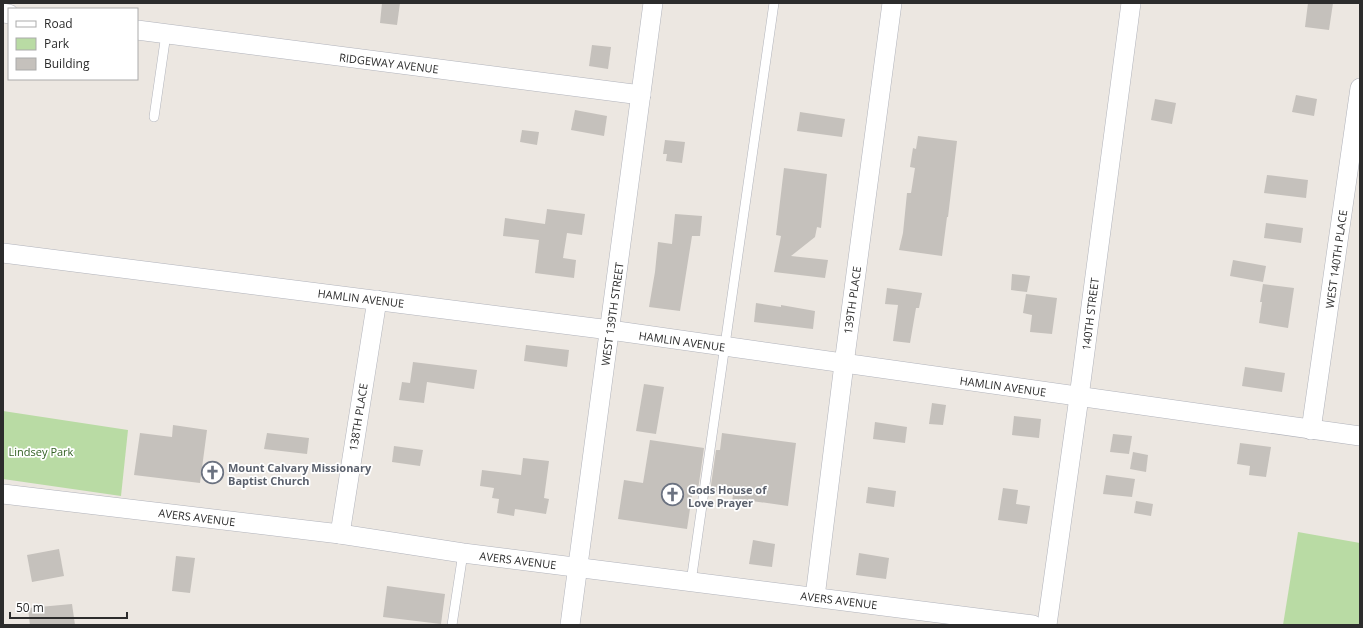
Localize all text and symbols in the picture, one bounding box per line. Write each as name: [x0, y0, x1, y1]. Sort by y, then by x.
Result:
legend: [8, 8, 138, 80]
text: Road: [44, 15, 73, 32]
text: Park: [44, 35, 70, 52]
street label: RIDGEWAY AVENUE: [338, 49, 440, 77]
text: Building: [44, 55, 90, 72]
street label: WEST 140TH PLACE: [1322, 209, 1350, 309]
street label: WEST 139TH STREET: [597, 261, 627, 367]
street label: 139TH PLACE: [840, 265, 864, 335]
street label: 140TH STREET: [1078, 277, 1102, 351]
street label: HAMLIN AVENUE: [317, 285, 405, 311]
street label: HAMLIN AVENUE: [638, 328, 726, 354]
street label: HAMLIN AVENUE: [959, 373, 1047, 399]
street label: 138TH PLACE: [345, 382, 371, 452]
park label: Lindsey Park: [9, 444, 74, 459]
church icon: Mount Calvary Missionary Baptist Church: [199, 460, 225, 486]
place label: Mount Calvary Missionary Baptist Church: [228, 460, 372, 488]
church icon: Gods House of Love Prayer: [659, 482, 685, 508]
place label: Gods House of Love Prayer: [688, 482, 767, 510]
street label: AVERS AVENUE: [158, 505, 236, 529]
street label: AVERS AVENUE: [479, 548, 557, 572]
street label: AVERS AVENUE: [800, 588, 878, 612]
scale bar: [10, 594, 127, 620]
text: 50 m: [16, 599, 44, 616]

